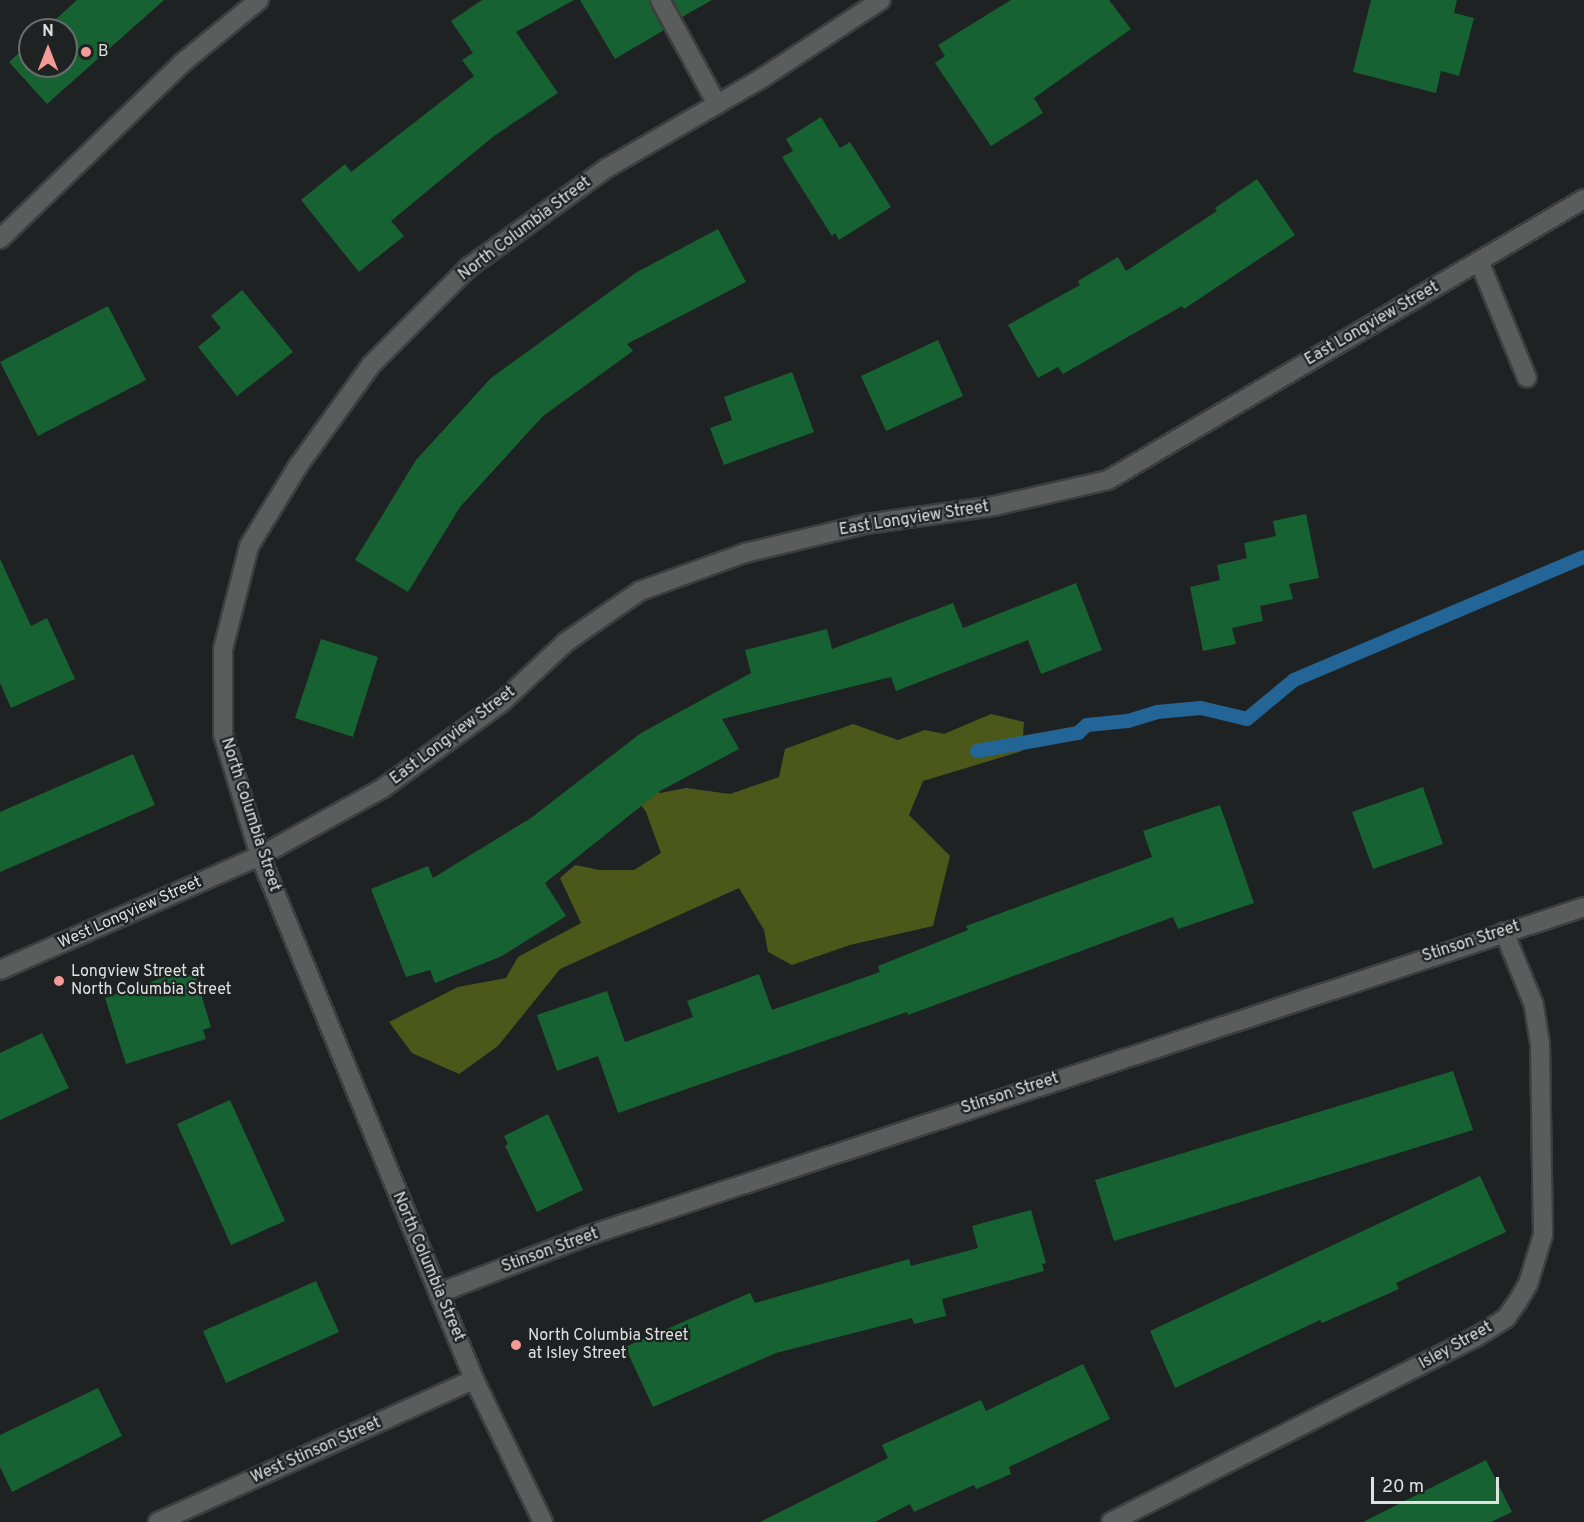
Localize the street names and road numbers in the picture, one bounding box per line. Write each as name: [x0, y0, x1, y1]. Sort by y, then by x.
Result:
street label: North Columbia Street: [455, 173, 595, 285]
street label: East Longview Street: [1302, 278, 1442, 370]
street label: East Longview Street: [838, 498, 990, 540]
street label: East Longview Street: [387, 683, 519, 789]
street label: North Columbia Street: [216, 736, 284, 894]
street label: West Longview Street: [55, 873, 205, 953]
street label: Stinson Street: [1420, 917, 1522, 967]
street label: Stinson Street: [959, 1069, 1061, 1119]
street label: North Columbia Street: [388, 1189, 468, 1345]
street label: Stinson Street: [499, 1225, 601, 1277]
street label: Isley Street: [1416, 1318, 1496, 1374]
street label: West Stinson Street: [248, 1414, 384, 1488]

